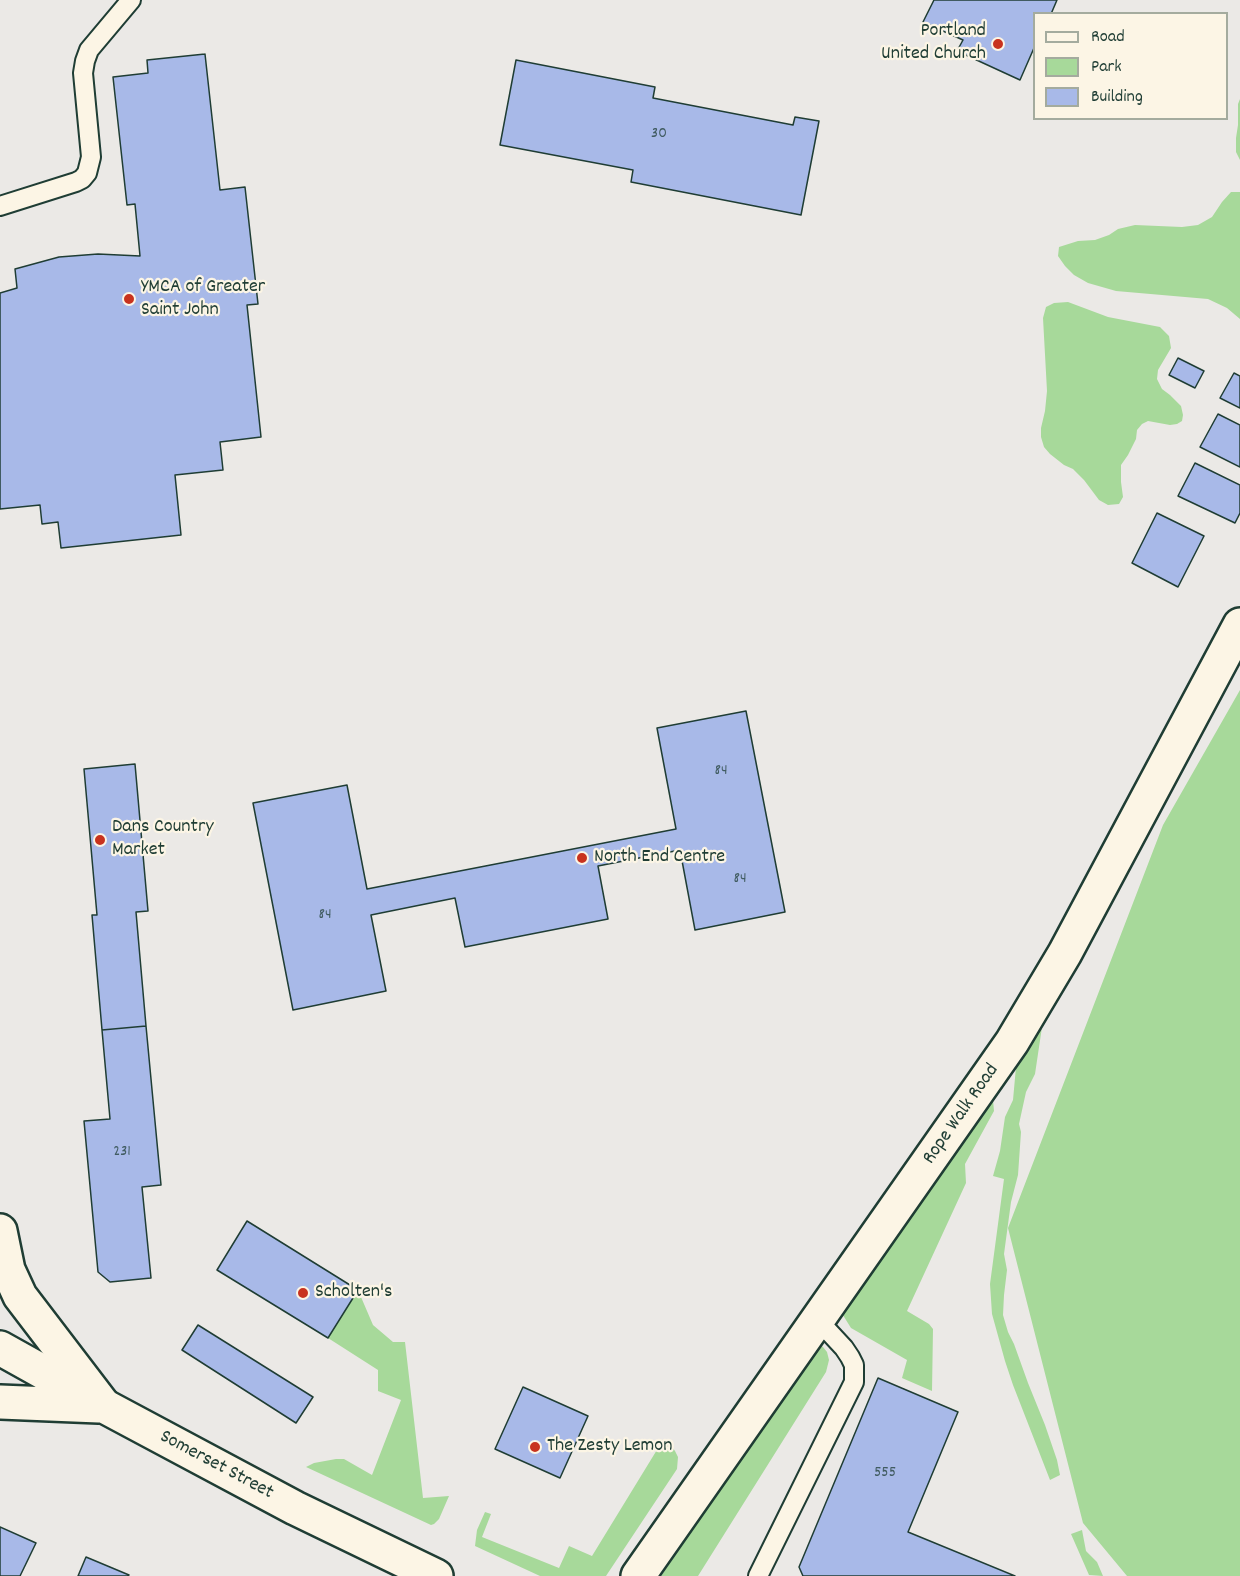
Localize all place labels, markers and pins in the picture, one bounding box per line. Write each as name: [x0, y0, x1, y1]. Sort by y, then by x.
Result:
place label: Portland United Church: [881, 20, 986, 67]
marker: Portland United Church: [991, 37, 1005, 51]
place label: YMCA of Greater Saint John: [141, 276, 265, 323]
marker: YMCA of Greater Saint John: [122, 292, 136, 306]
place label: Dans Country Market: [112, 816, 213, 863]
marker: Dans Country Market: [93, 833, 107, 847]
place label: North End Centre: [594, 846, 725, 870]
marker: North End Centre: [575, 851, 589, 865]
place label: Scholten's: [315, 1281, 392, 1305]
marker: Scholten's: [296, 1286, 310, 1300]
place label: The Zesty Lemon: [547, 1435, 672, 1459]
marker: The Zesty Lemon: [528, 1440, 542, 1454]

